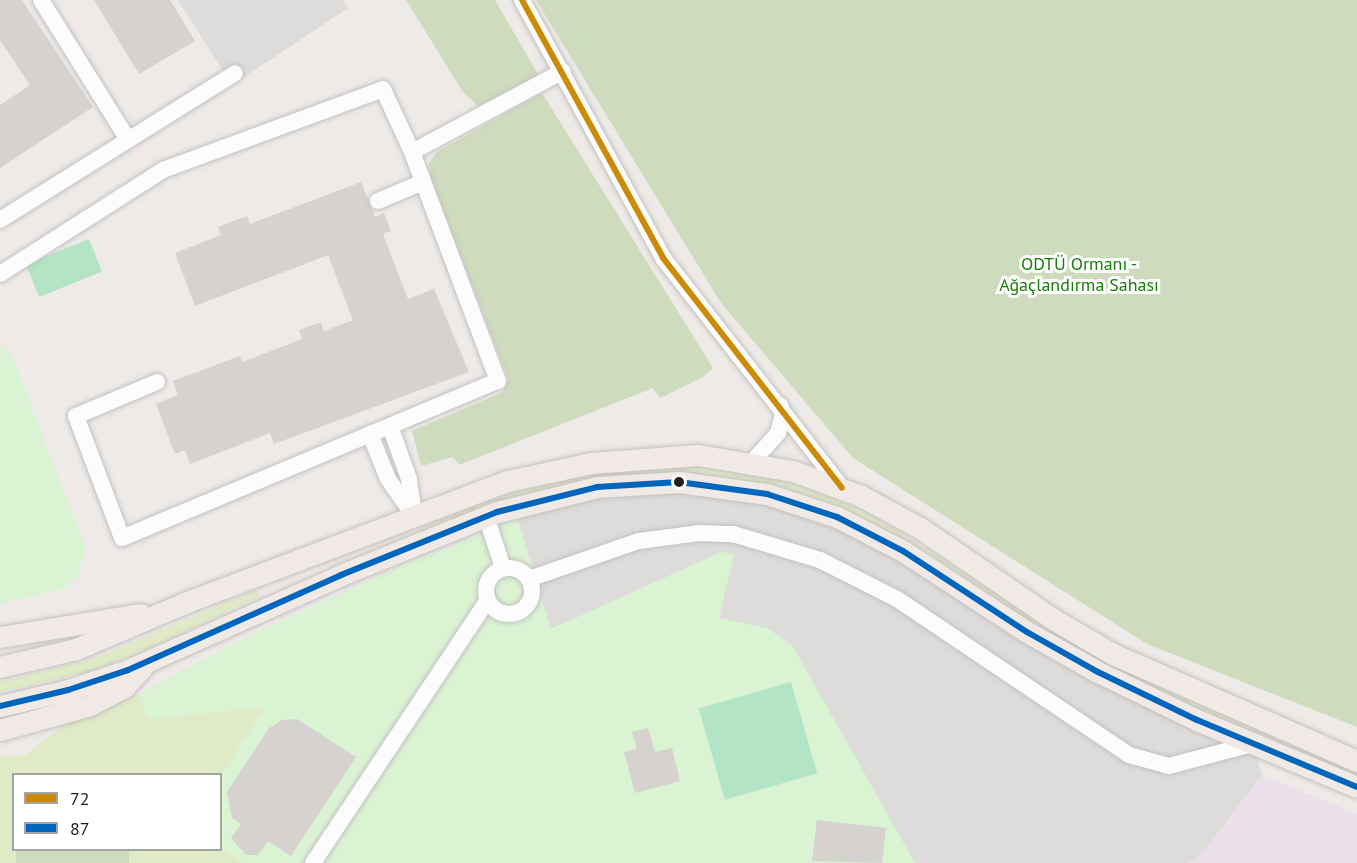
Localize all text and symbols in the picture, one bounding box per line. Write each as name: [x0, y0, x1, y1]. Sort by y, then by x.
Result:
park label: ODTÜ Ormanı - Ağaçlandırma Sahası: [999, 254, 1159, 296]
unlabelled marker: [673, 476, 685, 488]
legend: [12, 773, 222, 851]
text: 72: [70, 787, 90, 810]
text: 87: [70, 817, 90, 840]

